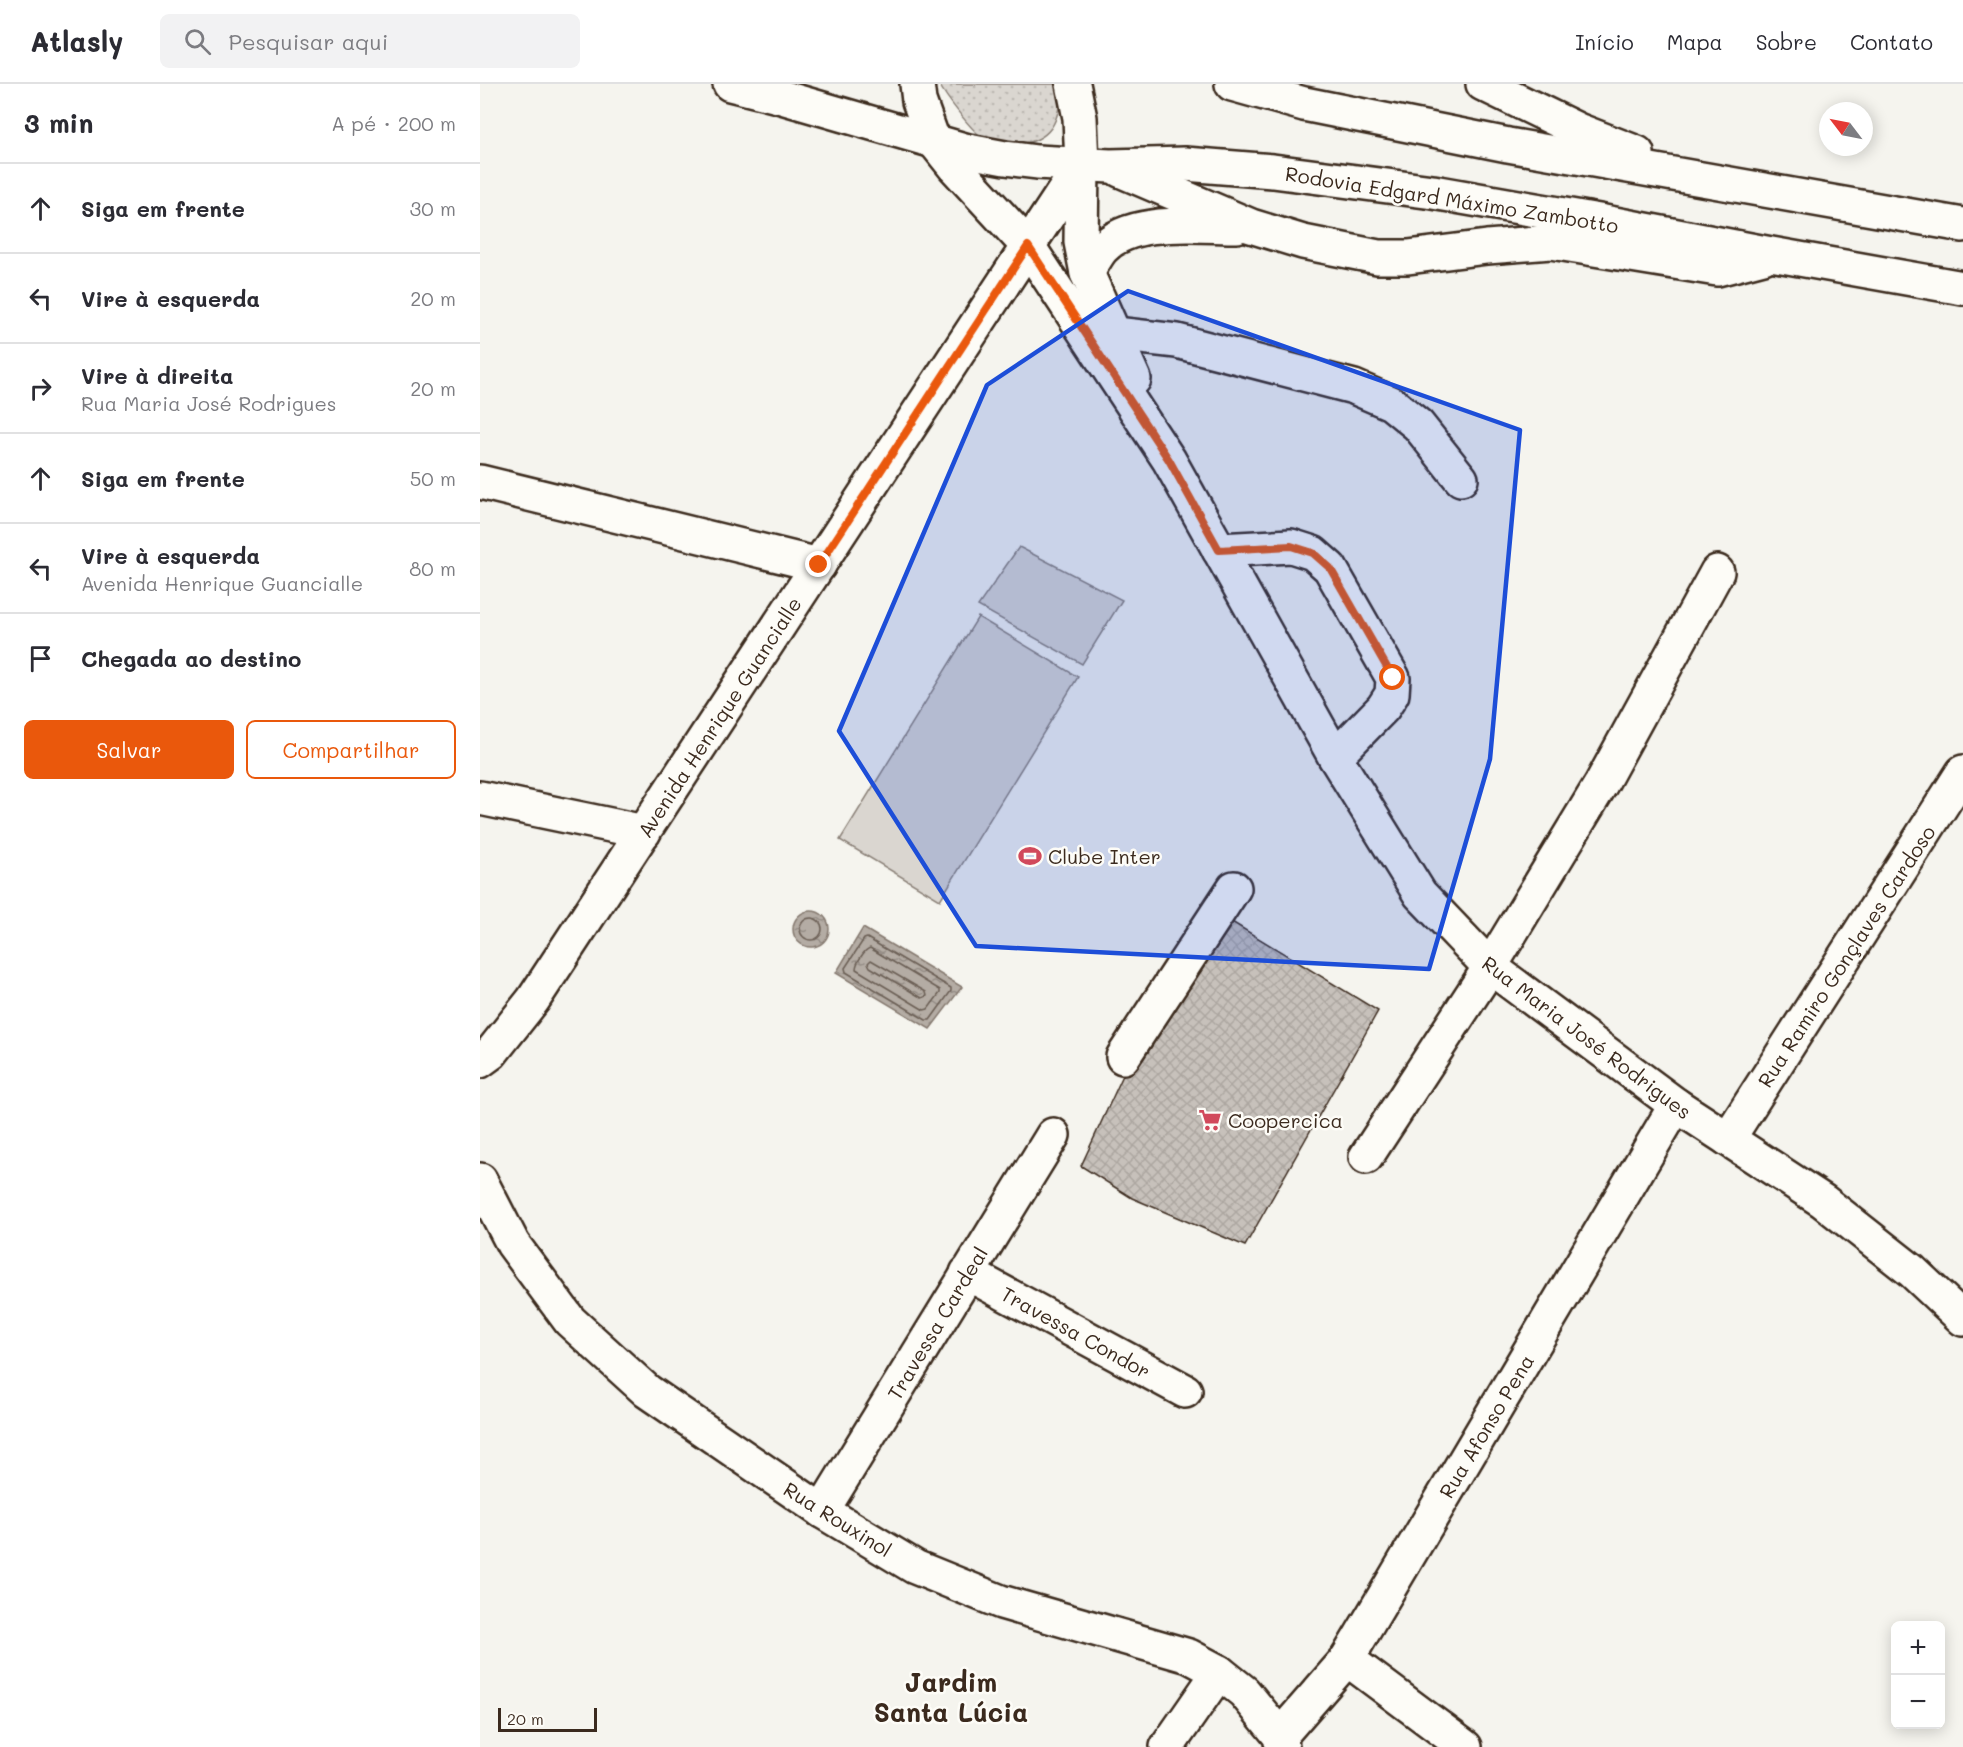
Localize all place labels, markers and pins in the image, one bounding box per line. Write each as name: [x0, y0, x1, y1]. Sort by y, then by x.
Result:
sports icon: Clube Inter: [1017, 843, 1043, 869]
place label: Clube Inter: [1048, 843, 1161, 869]
supermarket icon: Coopercica: [1197, 1107, 1223, 1133]
place label: Coopercica: [1228, 1107, 1343, 1133]

